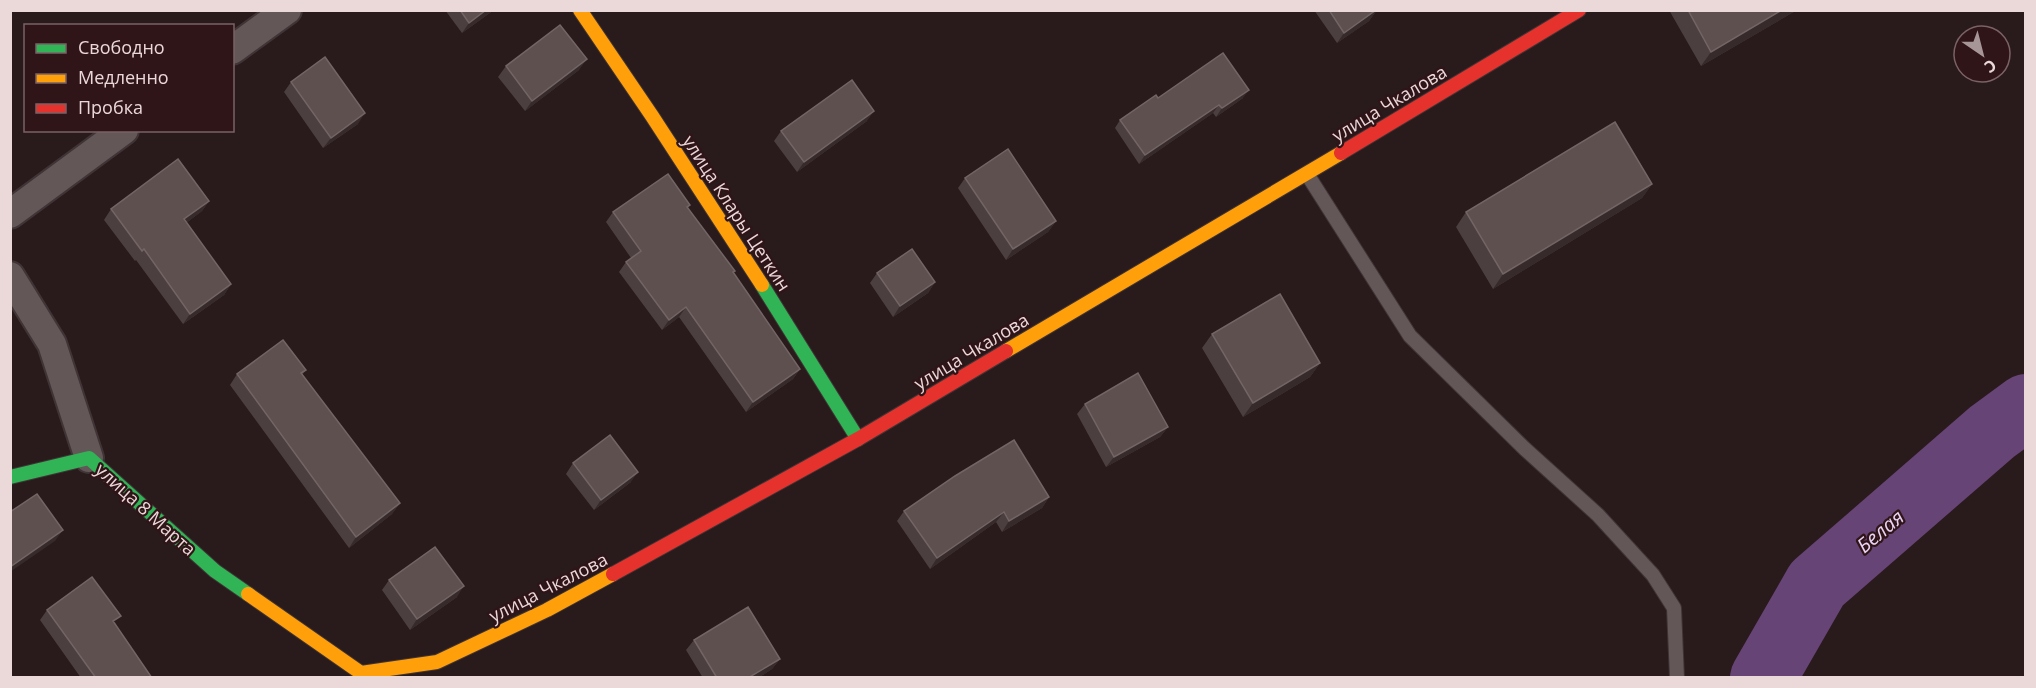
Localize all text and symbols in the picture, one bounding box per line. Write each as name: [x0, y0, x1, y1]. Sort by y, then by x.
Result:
legend: [24, 24, 234, 132]
north arrow: [1952, 24, 2012, 84]
text: Свободно: [78, 35, 165, 59]
text: С: [1980, 54, 2001, 78]
street label: улица Чкалова: [1327, 59, 1451, 147]
text: Медленно: [78, 65, 169, 89]
text: Пробка: [78, 95, 143, 119]
street label: улица Клары Цеткин: [678, 130, 796, 296]
street label: улица Чкалова: [909, 307, 1033, 395]
street label: улица 8 Марта: [91, 457, 201, 561]
water label: Белая: [1851, 503, 1909, 559]
street label: улица Чкалова: [485, 547, 611, 627]

